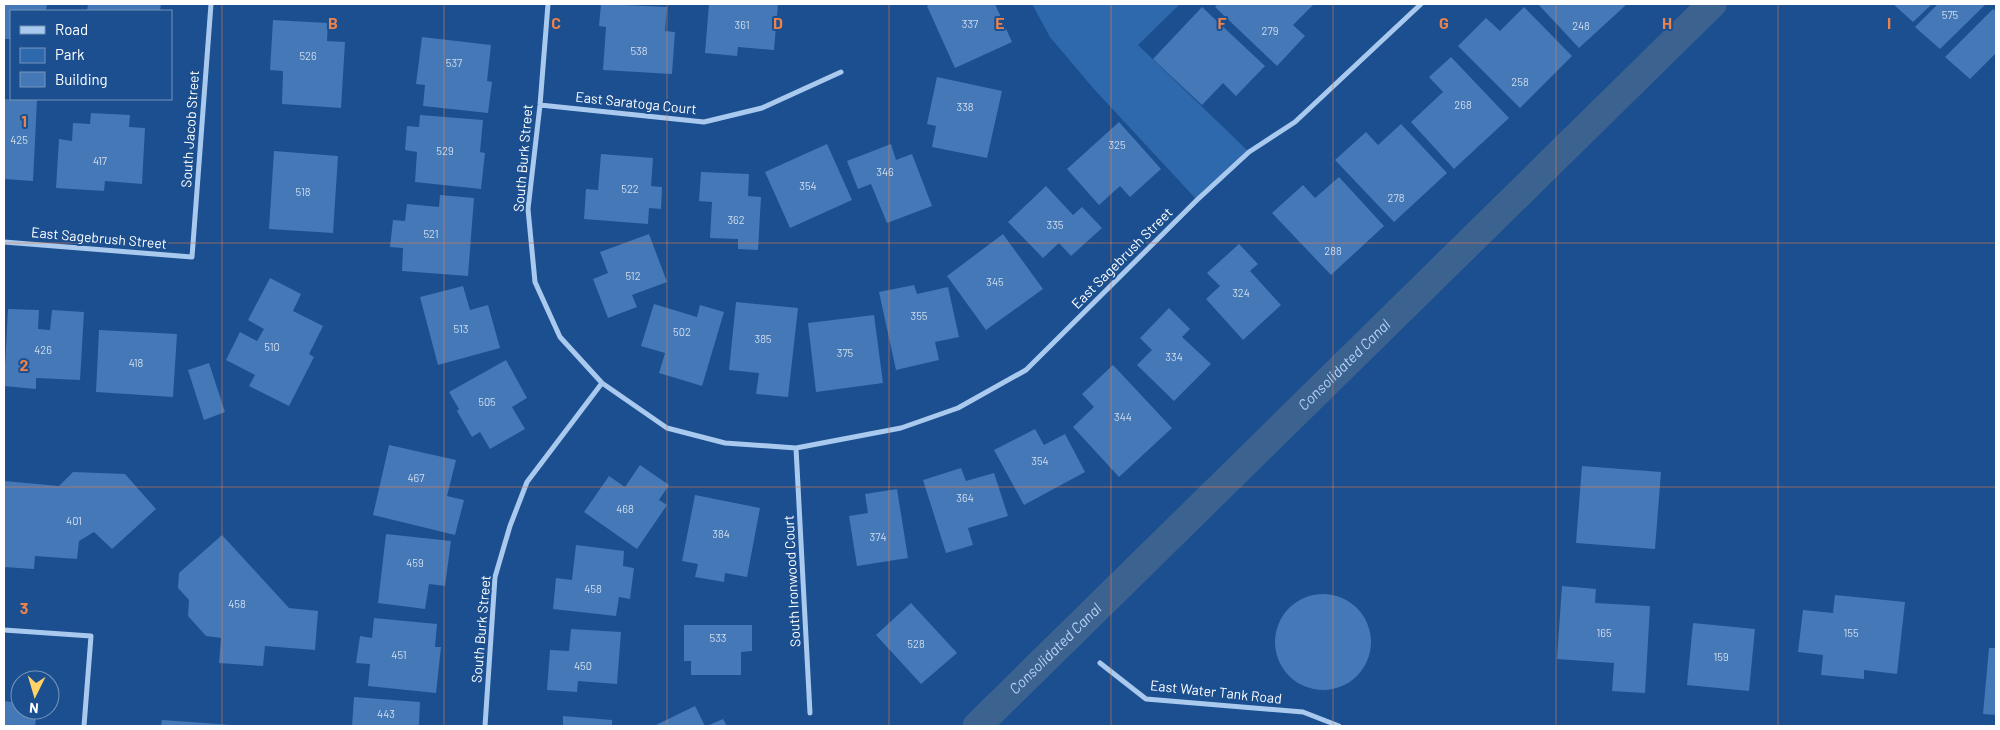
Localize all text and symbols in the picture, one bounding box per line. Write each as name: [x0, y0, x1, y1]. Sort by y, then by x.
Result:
house number: 575: [1942, 8, 1959, 21]
legend: [10, 10, 172, 100]
text: B: [328, 13, 338, 32]
text: C: [551, 13, 561, 32]
text: D: [773, 13, 783, 32]
text: E: [995, 13, 1005, 32]
text: F: [1218, 13, 1227, 32]
text: G: [1439, 13, 1449, 32]
text: H: [1662, 13, 1672, 32]
text: I: [1887, 13, 1891, 32]
house number: 337: [962, 17, 978, 30]
house number: 361: [735, 18, 749, 31]
house number: 248: [1572, 19, 1590, 32]
text: Road: [55, 20, 88, 38]
house number: 279: [1262, 24, 1279, 37]
house number: 538: [630, 44, 648, 57]
text: Park: [55, 45, 85, 63]
house number: 526: [299, 49, 317, 62]
house number: 537: [446, 56, 462, 69]
text: Building: [55, 70, 108, 88]
street label: South Jacob Street: [177, 70, 202, 188]
house number: 258: [1511, 75, 1529, 88]
street label: East Saratoga Court: [575, 88, 697, 117]
house number: 268: [1454, 98, 1472, 111]
house number: 338: [956, 100, 974, 113]
street label: South Burk Street: [509, 103, 536, 212]
text: 1: [21, 111, 27, 130]
house number: 425: [10, 133, 28, 146]
house number: 325: [1108, 138, 1126, 151]
house number: 529: [436, 144, 454, 157]
house number: 417: [93, 154, 107, 167]
house number: 346: [876, 165, 894, 178]
house number: 354: [799, 179, 817, 192]
house number: 522: [621, 182, 639, 195]
house number: 518: [296, 185, 311, 198]
house number: 278: [1388, 191, 1405, 204]
street label: East Sagebrush Street: [1068, 204, 1176, 312]
house number: 362: [727, 213, 745, 226]
house number: 335: [1047, 218, 1064, 231]
street label: East Sagebrush Street: [31, 223, 168, 252]
house number: 521: [423, 227, 439, 240]
house number: 288: [1324, 244, 1342, 257]
house number: 512: [625, 269, 641, 282]
house number: 345: [986, 275, 1004, 288]
house number: 324: [1232, 286, 1250, 299]
house number: 355: [911, 309, 928, 322]
water label: Consolidated Canal: [1294, 315, 1394, 414]
house number: 513: [454, 322, 468, 335]
house number: 502: [673, 325, 691, 338]
house number: 385: [754, 332, 772, 345]
house number: 510: [264, 340, 280, 353]
house number: 426: [34, 343, 52, 356]
house number: 375: [837, 346, 854, 359]
house number: 334: [1165, 350, 1183, 363]
text: 2: [20, 355, 29, 374]
house number: 418: [129, 356, 144, 369]
house number: 505: [478, 395, 496, 408]
house number: 344: [1114, 410, 1132, 423]
house number: 354: [1031, 454, 1049, 467]
house number: 467: [408, 471, 424, 484]
house number: 364: [956, 491, 974, 504]
house number: 468: [616, 502, 634, 515]
house number: 401: [66, 514, 82, 527]
street label: South Ironwood Court: [780, 515, 803, 647]
house number: 384: [712, 527, 730, 540]
house number: 374: [870, 530, 886, 543]
house number: 459: [406, 556, 424, 569]
street label: South Burk Street: [467, 574, 494, 683]
house number: 458: [584, 582, 602, 595]
house number: 458: [228, 597, 246, 610]
text: 3: [20, 598, 28, 617]
water label: Consolidated Canal: [1005, 599, 1105, 697]
house number: 165: [1596, 626, 1612, 639]
house number: 155: [1843, 626, 1859, 639]
house number: 533: [710, 631, 726, 644]
house number: 528: [907, 637, 925, 650]
house number: 451: [391, 648, 407, 661]
house number: 159: [1713, 650, 1729, 663]
house number: 450: [574, 659, 592, 672]
north arrow: [10, 670, 60, 720]
street label: East Water Tank Road: [1149, 676, 1283, 707]
text: N: [28, 700, 39, 717]
house number: 443: [377, 707, 395, 720]

